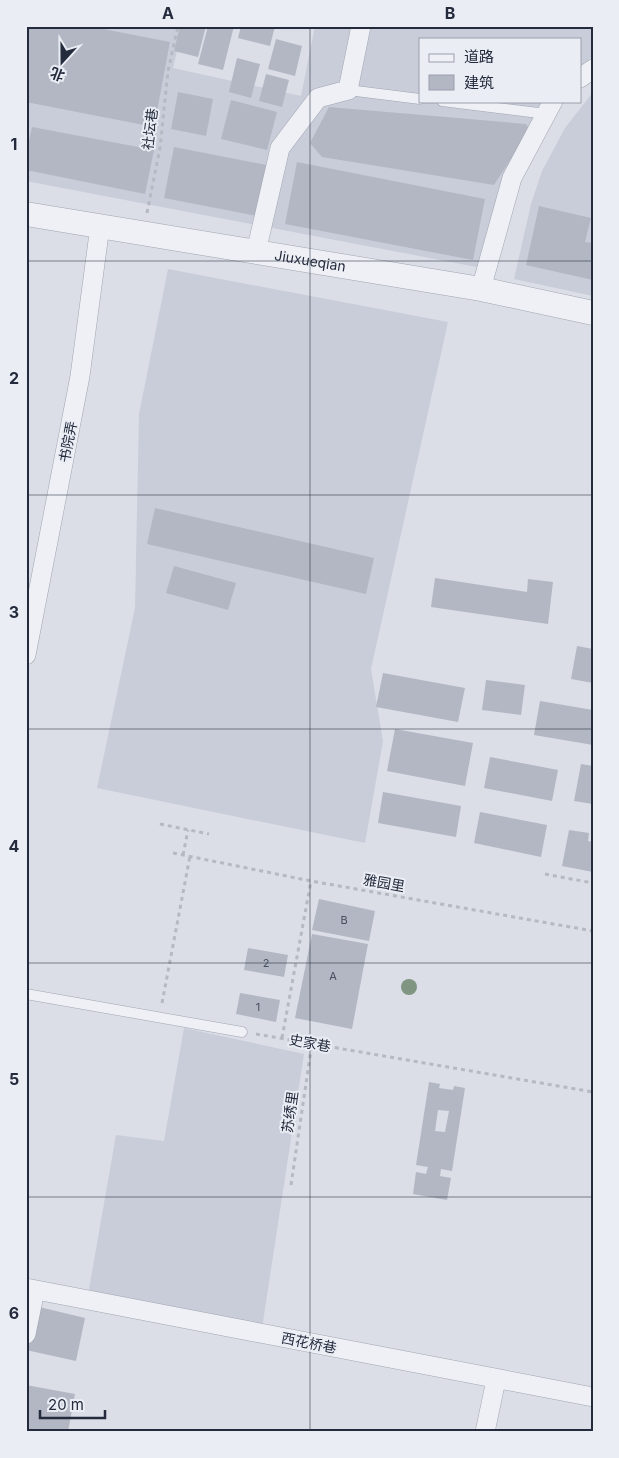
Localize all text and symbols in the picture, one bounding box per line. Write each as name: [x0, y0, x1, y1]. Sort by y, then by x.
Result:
text: A: [162, 3, 174, 23]
text: B: [445, 3, 455, 23]
north arrow: [38, 38, 88, 88]
legend: [419, 38, 582, 102]
text: 道路: [464, 47, 494, 66]
text: 北: [48, 64, 67, 85]
text: 建筑: [464, 73, 494, 92]
street label: 社坛巷: [139, 107, 160, 151]
text: 1: [11, 134, 17, 154]
street label: Jiuxueqian: [273, 246, 347, 275]
text: 2: [9, 368, 19, 388]
street label: 书院弄: [55, 420, 80, 464]
text: 3: [9, 602, 19, 622]
text: 4: [9, 836, 20, 856]
street label: 雅园里: [362, 870, 406, 895]
house number: B: [340, 913, 348, 927]
house number: 2: [263, 956, 269, 970]
house number: A: [329, 969, 337, 983]
house number: 1: [256, 1000, 260, 1014]
street label: 史家巷: [288, 1030, 332, 1055]
text: 5: [9, 1069, 19, 1089]
street label: 苏绣里: [278, 1090, 301, 1134]
text: 6: [9, 1303, 19, 1323]
street label: 西花桥巷: [280, 1329, 338, 1356]
scale bar: [40, 1388, 105, 1420]
text: 20 m: [48, 1395, 84, 1414]

